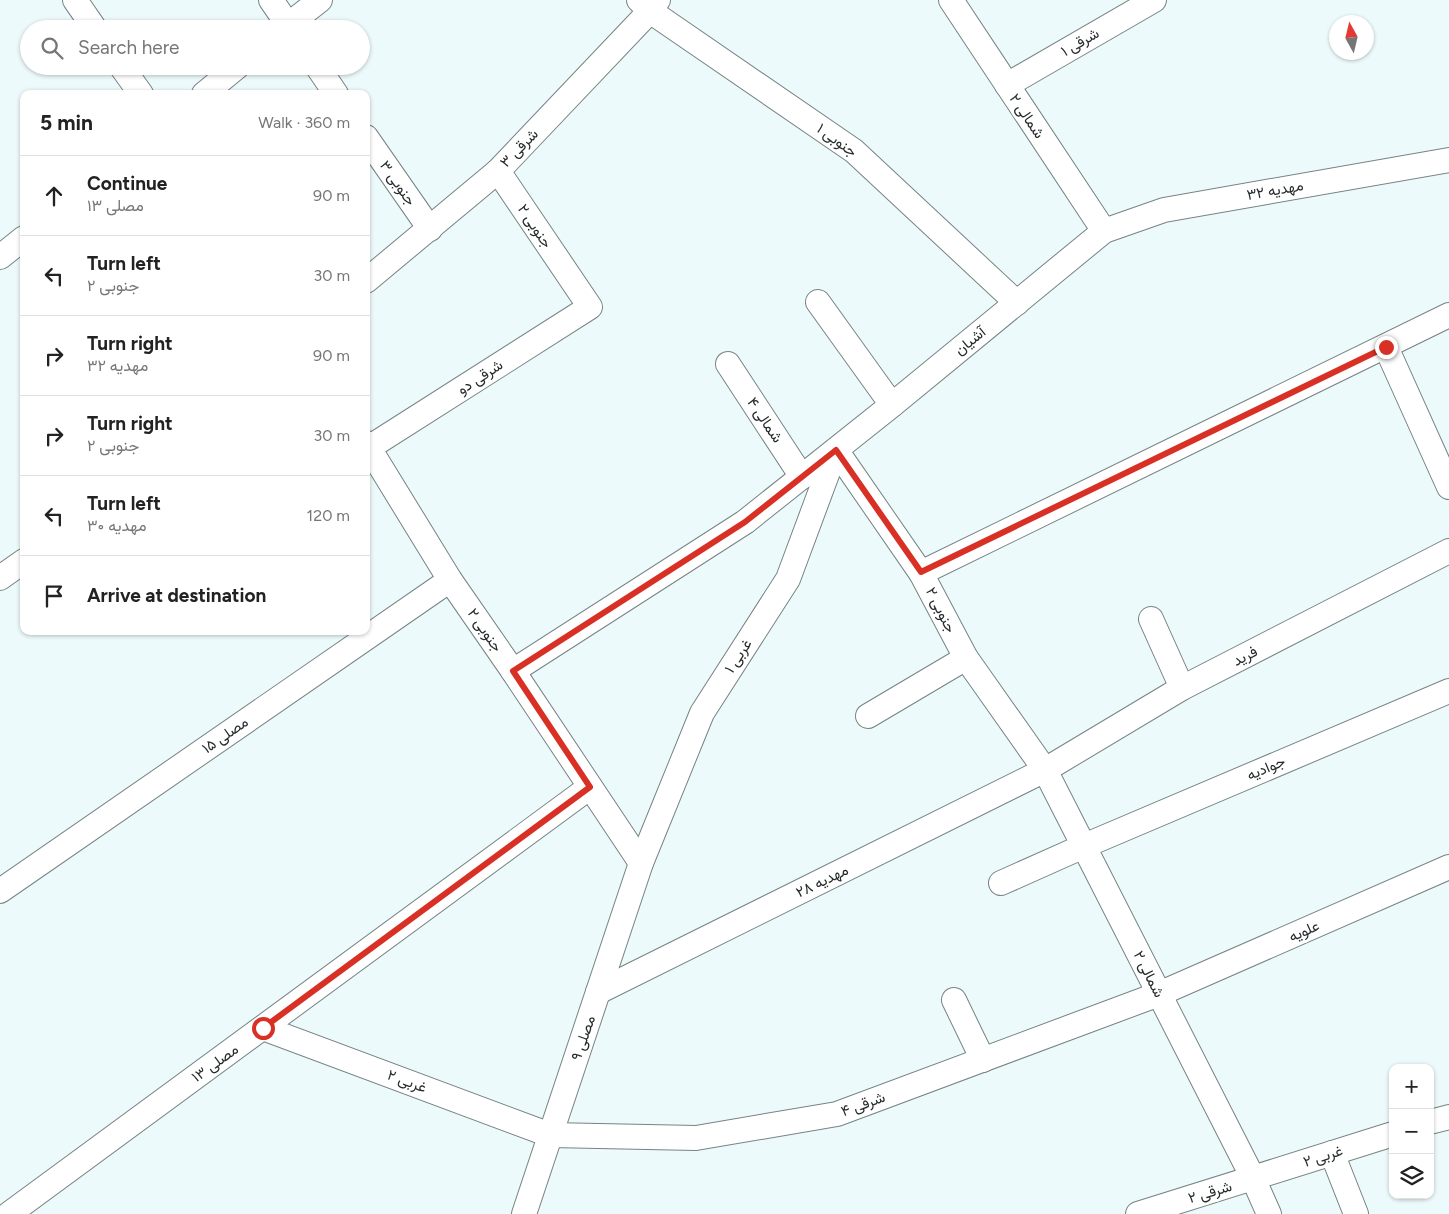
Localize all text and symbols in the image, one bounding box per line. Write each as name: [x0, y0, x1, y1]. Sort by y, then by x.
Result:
north arrow: [1329, 15, 1374, 60]
search box: [20, 20, 370, 75]
street label: شرقی ۱: [1058, 24, 1103, 61]
icon: search: [38, 34, 66, 62]
text: Search here: [78, 36, 180, 59]
street label: شمالی ۲: [1005, 90, 1049, 142]
text: 5 min: [40, 110, 93, 135]
text: Walk · 360 m: [258, 113, 350, 132]
street label: جنوبی ۱: [813, 119, 861, 161]
street label: شرقی ۳: [496, 125, 543, 172]
street label: جنوبی ۳: [375, 157, 420, 210]
text: Continue: [87, 172, 167, 195]
street label: مهدیه ۳۲: [1245, 176, 1305, 204]
icon: ahead: [40, 182, 68, 210]
text: 90 m: [313, 186, 350, 205]
text: مصلی ۱۳: [87, 196, 144, 215]
street label: جنوبی ۲: [513, 201, 556, 252]
text: Turn left: [87, 252, 161, 275]
icon: left: [40, 262, 68, 290]
text: 30 m: [313, 266, 350, 285]
text: جنوبی ۲: [87, 276, 139, 295]
street label: آشیان: [951, 322, 990, 359]
text: Turn right: [87, 332, 173, 355]
route end: [1375, 336, 1398, 359]
icon: right: [40, 342, 68, 370]
text: 90 m: [313, 346, 350, 365]
text: مهدیه ۳۲: [87, 356, 148, 375]
street label: شرقی دو: [454, 356, 507, 399]
street label: شمالی ۴: [743, 394, 787, 447]
text: Turn right: [87, 412, 173, 435]
icon: right: [40, 422, 68, 450]
text: 30 m: [313, 426, 350, 445]
text: ۲ جنوبی: [87, 436, 139, 455]
text: Turn left: [87, 492, 161, 515]
icon: left: [40, 502, 68, 530]
text: 120 m: [307, 506, 350, 525]
text: مهدیه ۳۰: [87, 516, 147, 535]
icon: arrive: [40, 582, 68, 610]
text: Arrive at destination: [87, 584, 266, 607]
street label: ۲ جنوبی: [921, 584, 960, 636]
street label: جنوبی ۲: [463, 605, 506, 656]
street label: ۱ غربی: [720, 636, 757, 677]
street label: فرید: [1230, 642, 1260, 670]
street label: مصلی ۱۵: [198, 713, 252, 758]
street label: جوادیه: [1244, 752, 1288, 784]
street label: مهدیه ۲۸: [793, 861, 851, 901]
street label: علویه: [1286, 916, 1322, 946]
street label: ۲ شمالی: [1129, 948, 1168, 1001]
street label: مصلی ۹: [567, 1013, 600, 1063]
route start: [252, 1017, 275, 1040]
street label: مصلی ۱۳: [188, 1040, 242, 1087]
map controls: [1389, 1064, 1434, 1199]
button: +: [1389, 1064, 1434, 1109]
street label: ۲ غربی: [385, 1066, 429, 1097]
street label: ۴ شرقی: [839, 1088, 888, 1121]
button: −: [1389, 1109, 1434, 1154]
street label: ۲ غربی: [1301, 1141, 1345, 1172]
button: layers: [1389, 1154, 1434, 1199]
street label: ۲ شرقی: [1186, 1177, 1234, 1208]

